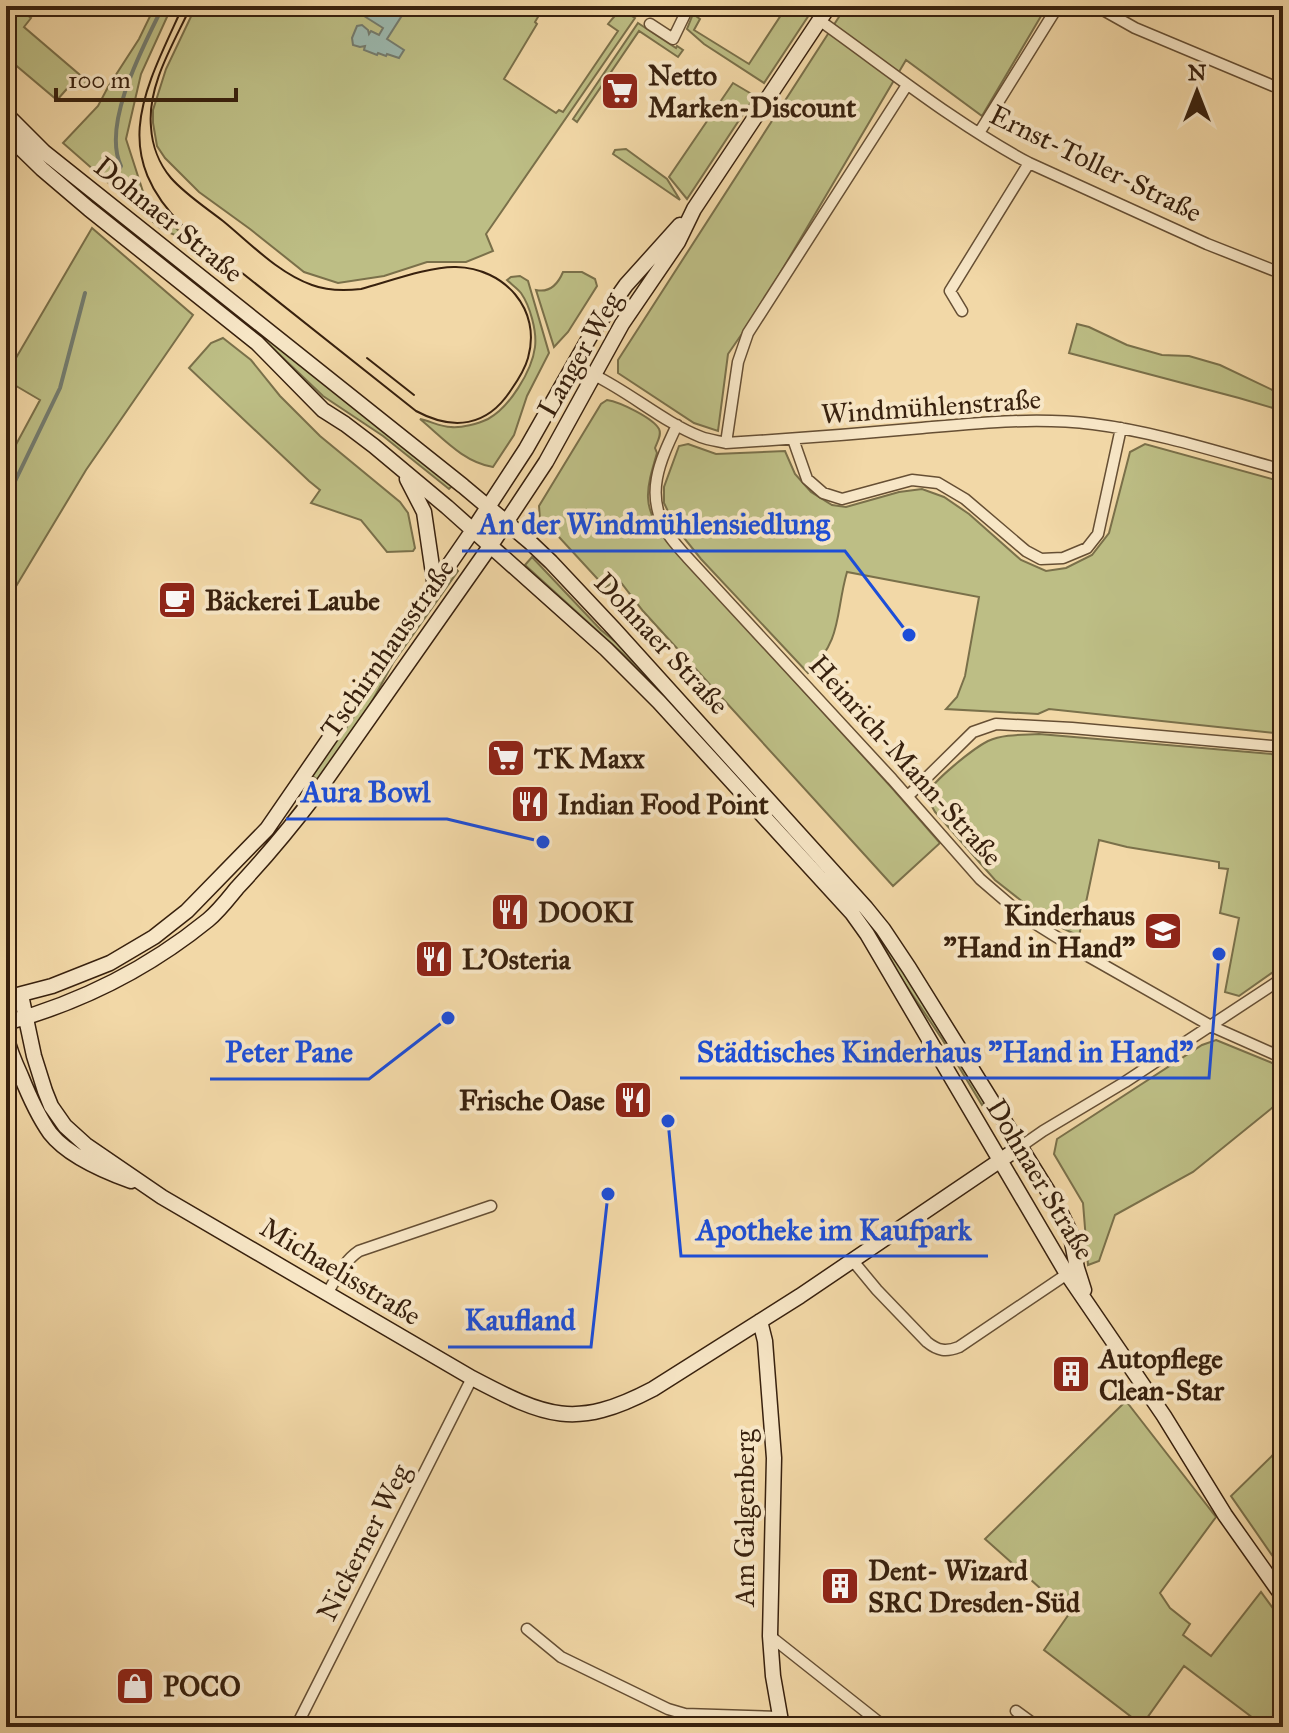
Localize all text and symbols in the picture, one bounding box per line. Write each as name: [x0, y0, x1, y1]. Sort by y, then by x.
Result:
scale bar: [56, 52, 236, 102]
north arrow: [1157, 52, 1237, 132]
place label: Netto Marken-Discount: [648, 58, 856, 125]
text: N: [1188, 59, 1207, 86]
text: 100 m: [68, 65, 131, 95]
supermarket icon: Netto Marken-Discount: [599, 70, 641, 112]
street label: Ernst-Toller-Straße: [984, 97, 1208, 230]
street label: Dohnaer Straße: [87, 149, 250, 290]
street label: Langer Weg: [530, 284, 630, 423]
street label: Windmühlenstraße: [820, 381, 1042, 432]
callout: An der Windmühlensiedlung: [462, 497, 845, 551]
text: An der Windmühlensiedlung: [476, 506, 831, 542]
street label: Tschirnhausstraße: [313, 552, 462, 745]
street label: Dohnaer Straße: [587, 565, 736, 722]
cafe icon: Bäckerei Laube: [156, 579, 198, 621]
place label: Bäckerei Laube: [205, 583, 380, 618]
street label: Heinrich-Mann-Straße: [801, 647, 1010, 873]
supermarket icon: TK Maxx: [485, 737, 527, 779]
place label: TK Maxx: [534, 741, 645, 776]
callout: Aura Bowl: [286, 765, 447, 819]
text: Aura Bowl: [300, 774, 431, 810]
restaurant icon: Indian Food Point: [509, 783, 551, 825]
place label: Indian Food Point: [558, 787, 769, 822]
restaurant icon: DOOKI: [489, 891, 531, 933]
place label: DOOKI: [538, 895, 634, 930]
place label: Kinderhaus "Hand in Hand": [943, 898, 1135, 965]
school or university icon: Kinderhaus "Hand in Hand": [1142, 910, 1184, 952]
restaurant icon: L'Osteria: [413, 938, 455, 980]
place label: L'Osteria: [462, 942, 572, 977]
callout: Städtisches Kinderhaus "Hand in Hand": [680, 1024, 1209, 1078]
callout: Peter Pane: [210, 1025, 369, 1079]
text: Peter Pane: [225, 1034, 353, 1070]
text: Städtisches Kinderhaus "Hand in Hand": [697, 1034, 1193, 1070]
restaurant icon: Frische Oase: [612, 1079, 654, 1121]
place label: Frische Oase: [459, 1083, 605, 1118]
street label: Dohnaer Straße: [979, 1092, 1102, 1266]
callout: Apotheke im Kaufpark: [681, 1202, 988, 1256]
street label: Michaelisstraße: [254, 1210, 428, 1333]
text: Apotheke im Kaufpark: [694, 1212, 973, 1248]
callout: Kaufland: [448, 1293, 591, 1347]
text: Kaufland: [465, 1302, 576, 1338]
place label: Autopflege Clean-Star: [1097, 1341, 1225, 1408]
building icon: Autopflege Clean-Star: [1050, 1353, 1092, 1395]
street label: Am Galgenberg: [727, 1429, 762, 1607]
street label: Nickerner Weg: [309, 1457, 418, 1627]
place label: Dent- Wizard SRC Dresden-Süd: [868, 1553, 1081, 1620]
building icon: Dent- Wizard SRC Dresden-Süd: [819, 1565, 861, 1607]
shop icon: POCO: [114, 1665, 156, 1707]
place label: POCO: [163, 1669, 241, 1704]

